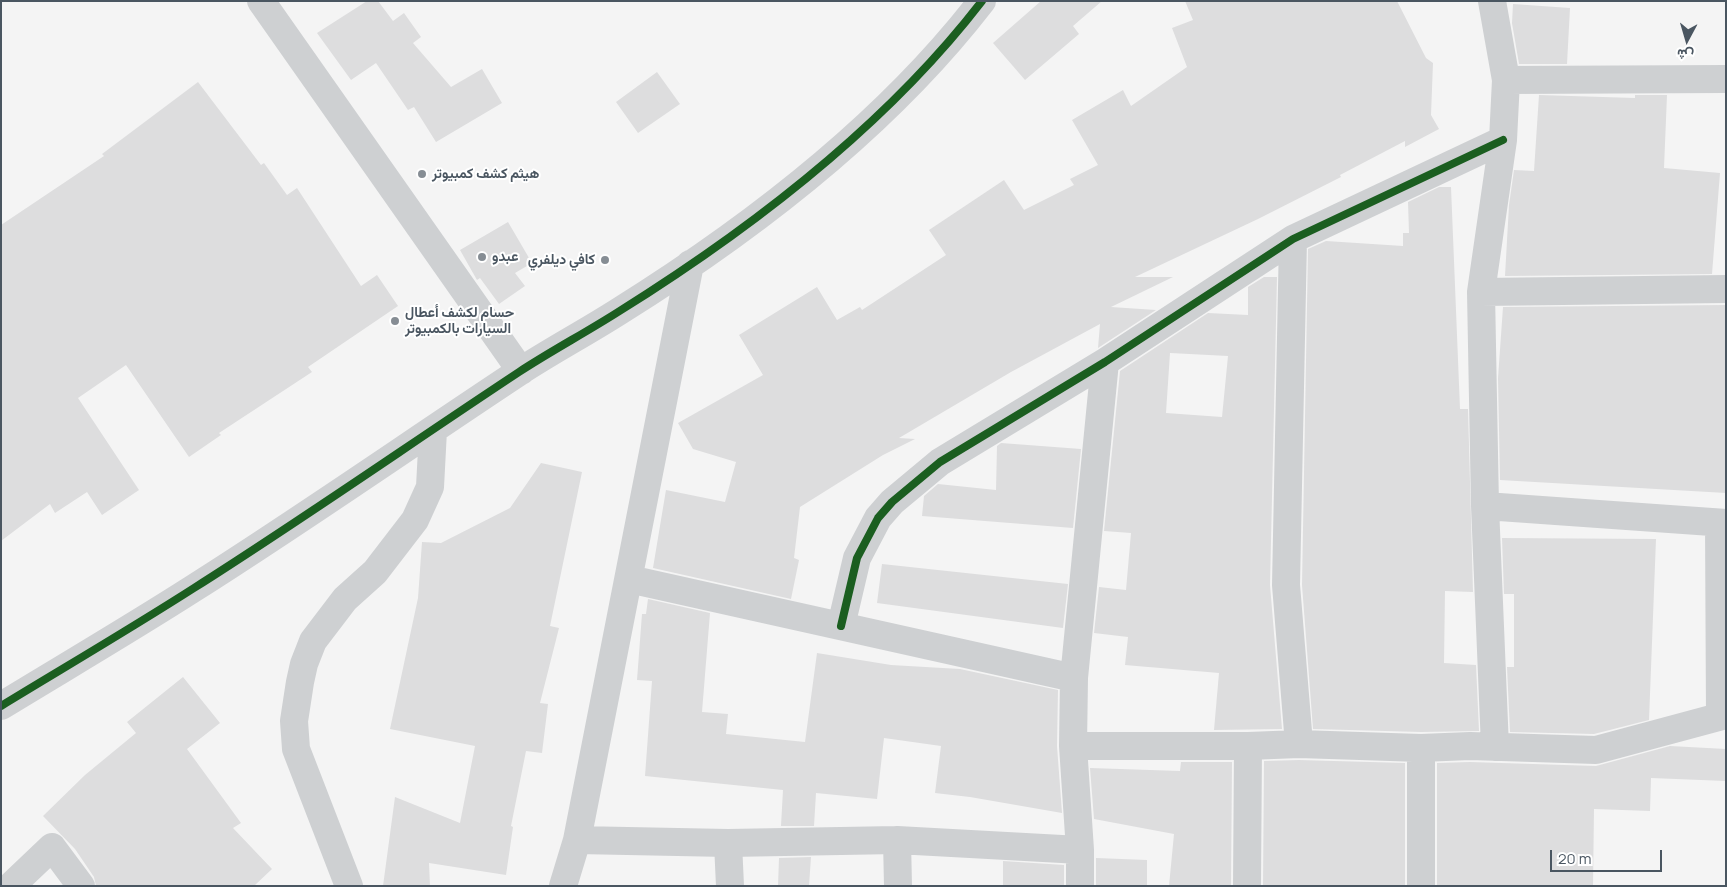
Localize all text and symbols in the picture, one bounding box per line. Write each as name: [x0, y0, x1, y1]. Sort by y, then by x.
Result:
north arrow: [1662, 15, 1712, 65]
text: ش: [1676, 45, 1695, 66]
place label: هيثم كشف كمبيوتر: [432, 166, 539, 182]
marker: هيثم كشف كمبيوتر: [416, 168, 428, 180]
place label: عبدو: [492, 249, 518, 265]
marker: عبدو: [476, 251, 488, 263]
place label: كافي ديلفري: [528, 252, 595, 268]
marker: كافي ديلفري: [599, 254, 611, 266]
place label: حسام لكشف أعطال السيارات بالكمبيوتر: [405, 305, 514, 338]
marker: حسام لكشف أعطال السيارات بالكمبيوتر: [389, 315, 401, 327]
scale bar: [1552, 840, 1664, 872]
text: 20 m: [1558, 848, 1591, 869]

